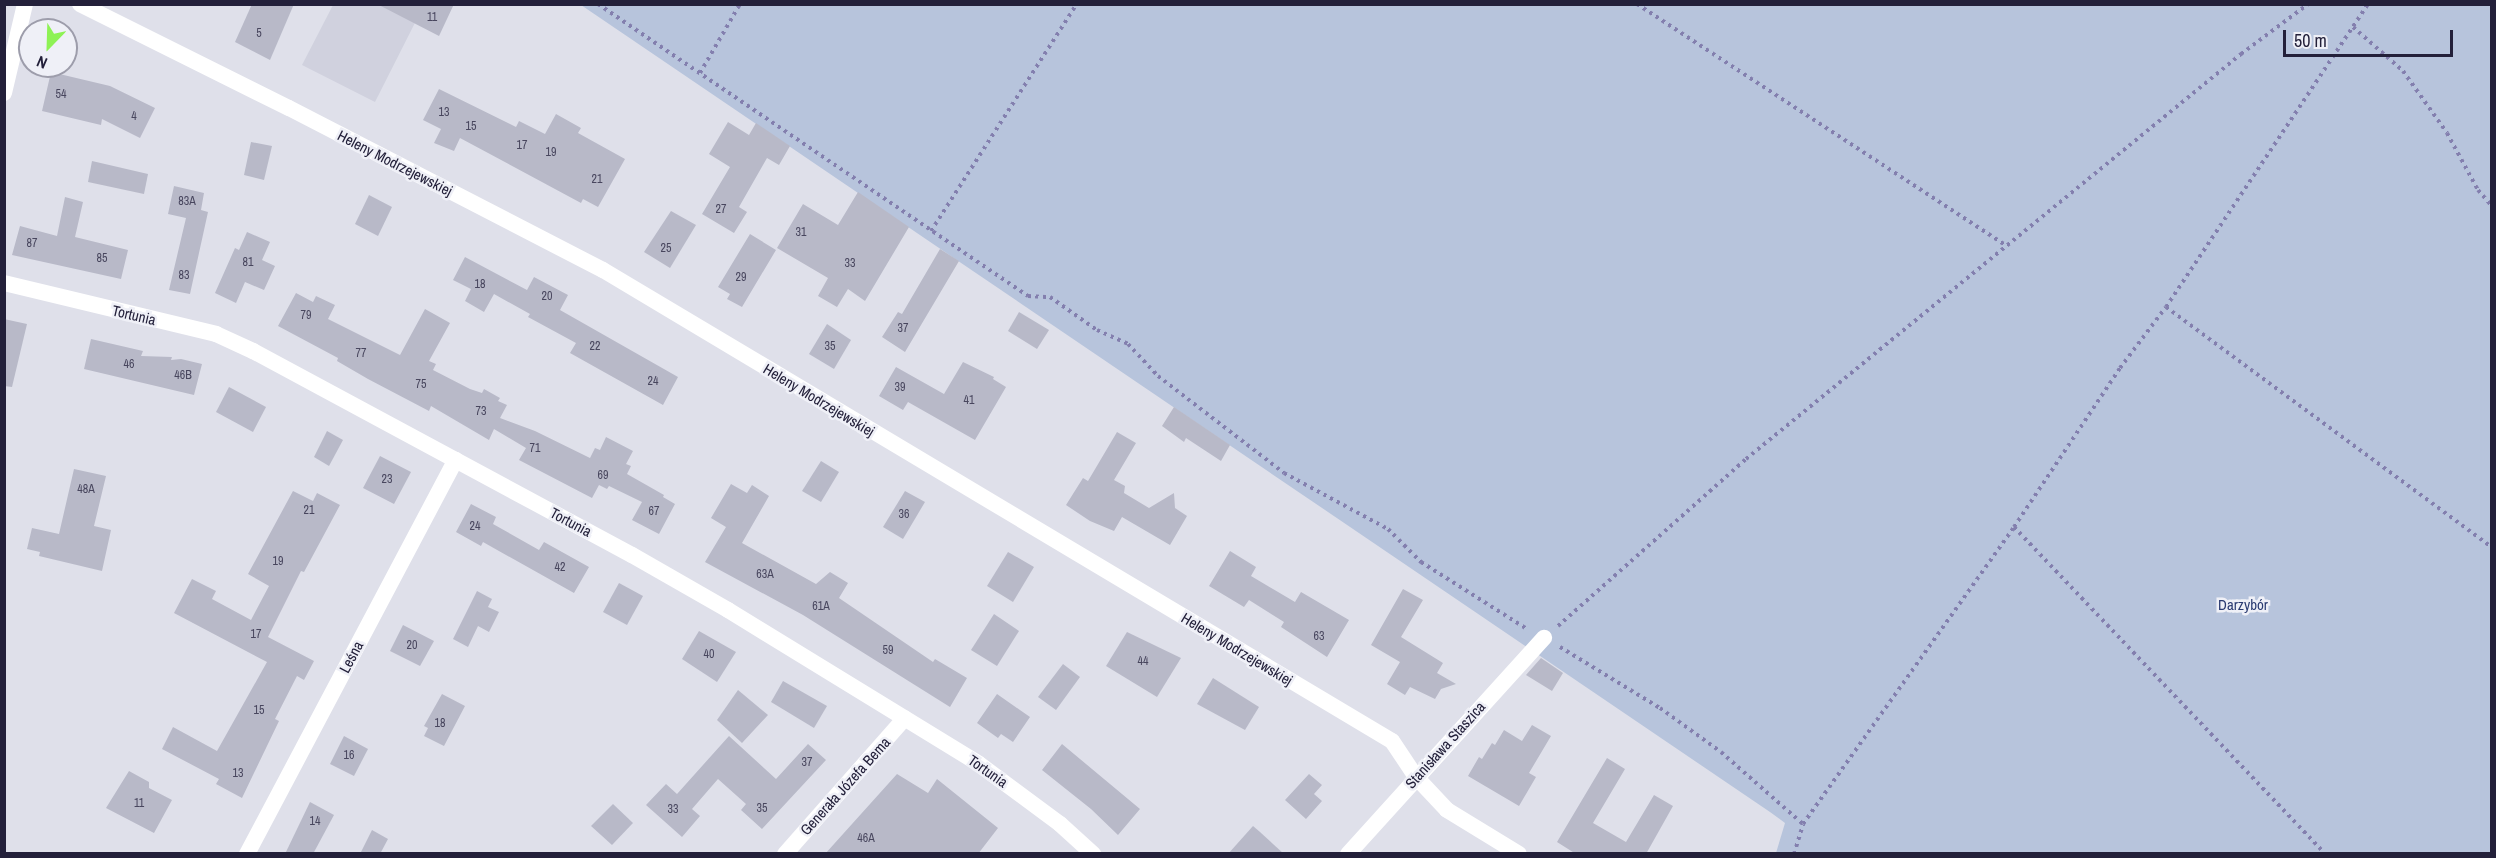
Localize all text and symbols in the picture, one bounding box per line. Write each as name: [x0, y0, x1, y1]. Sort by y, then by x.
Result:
house number: 11: [427, 11, 437, 25]
north arrow: [18, 18, 78, 78]
scale bar: [2286, 18, 2456, 56]
house number: 5: [256, 27, 262, 41]
text: 50 m: [2294, 28, 2327, 53]
text: N: [33, 51, 50, 75]
house number: 54: [56, 88, 66, 102]
house number: 13: [439, 106, 449, 120]
house number: 4: [131, 110, 137, 124]
house number: 15: [466, 120, 476, 134]
street label: Heleny Modrzejewskiej: [335, 126, 455, 200]
house number: 17: [517, 139, 527, 153]
house number: 19: [546, 146, 556, 160]
house number: 21: [592, 173, 602, 187]
house number: 83A: [178, 195, 196, 209]
house number: 27: [716, 203, 726, 217]
house number: 31: [796, 226, 806, 240]
house number: 87: [27, 237, 37, 251]
house number: 25: [661, 242, 671, 256]
house number: 85: [97, 252, 107, 266]
house number: 81: [243, 256, 253, 270]
house number: 33: [845, 257, 855, 271]
house number: 83: [179, 269, 189, 283]
house number: 29: [736, 271, 746, 285]
house number: 18: [475, 278, 485, 292]
house number: 20: [542, 290, 552, 304]
street label: Tortunia: [110, 301, 158, 329]
house number: 79: [301, 309, 311, 323]
house number: 37: [898, 322, 908, 336]
house number: 22: [590, 340, 600, 354]
house number: 35: [825, 340, 835, 354]
house number: 77: [356, 347, 366, 361]
house number: 46: [124, 358, 134, 372]
street label: Heleny Modrzejewskiej: [760, 360, 878, 440]
house number: 46B: [174, 369, 192, 383]
house number: 24: [648, 375, 658, 389]
house number: 75: [416, 378, 426, 392]
house number: 39: [895, 381, 905, 395]
house number: 41: [964, 394, 974, 408]
house number: 73: [476, 405, 486, 419]
house number: 71: [530, 442, 540, 456]
house number: 69: [598, 469, 608, 483]
house number: 23: [382, 473, 392, 487]
house number: 48A: [77, 483, 95, 497]
house number: 21: [304, 504, 314, 518]
street label: Tortunia: [547, 504, 595, 540]
house number: 67: [649, 505, 659, 519]
house number: 36: [899, 508, 909, 522]
house number: 24: [470, 520, 480, 534]
house number: 19: [273, 555, 283, 569]
house number: 42: [555, 561, 565, 575]
house number: 63A: [756, 568, 774, 582]
park label: Darzybór: [2218, 596, 2268, 614]
house number: 61A: [812, 600, 830, 614]
street label: Heleny Modrzejewskiej: [1178, 609, 1296, 689]
house number: 17: [251, 628, 261, 642]
house number: 63: [1314, 630, 1324, 644]
street label: Leśna: [335, 638, 367, 676]
house number: 20: [407, 639, 417, 653]
house number: 59: [883, 644, 893, 658]
house number: 40: [704, 648, 714, 662]
house number: 44: [1138, 655, 1148, 669]
street label: Stanisława Staszica: [1401, 698, 1489, 792]
house number: 15: [254, 704, 264, 718]
house number: 18: [435, 717, 445, 731]
street label: Generała Józefa Bema: [796, 733, 894, 839]
house number: 16: [344, 749, 354, 763]
street label: Tortunia: [965, 751, 1011, 791]
house number: 37: [802, 756, 812, 770]
house number: 13: [233, 767, 243, 781]
house number: 11: [134, 797, 144, 811]
house number: 35: [757, 802, 767, 816]
house number: 33: [668, 803, 678, 817]
house number: 14: [310, 815, 320, 829]
house number: 46A: [857, 832, 875, 846]

